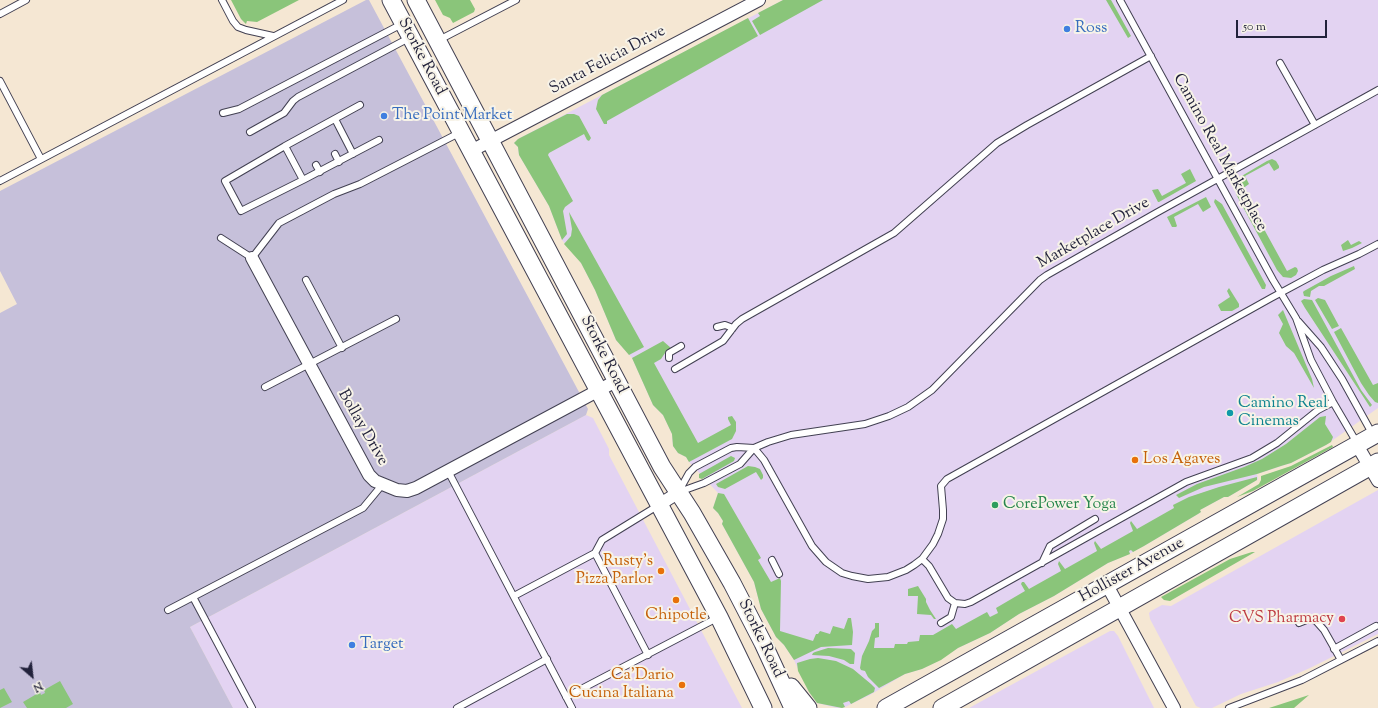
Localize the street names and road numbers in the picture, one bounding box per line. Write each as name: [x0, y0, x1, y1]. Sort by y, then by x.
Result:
street label: Storke Road: [393, 15, 449, 99]
street label: Santa Felicia Drive: [547, 22, 669, 100]
street label: Camino Real Marketplace: [1168, 71, 1270, 235]
street label: Marketplace Drive: [1035, 194, 1153, 274]
street label: Storke Road: [575, 313, 631, 397]
street label: Bollay Drive: [333, 387, 391, 469]
street label: Hollister Avenue: [1076, 534, 1188, 608]
street label: Storke Road: [733, 597, 787, 681]

